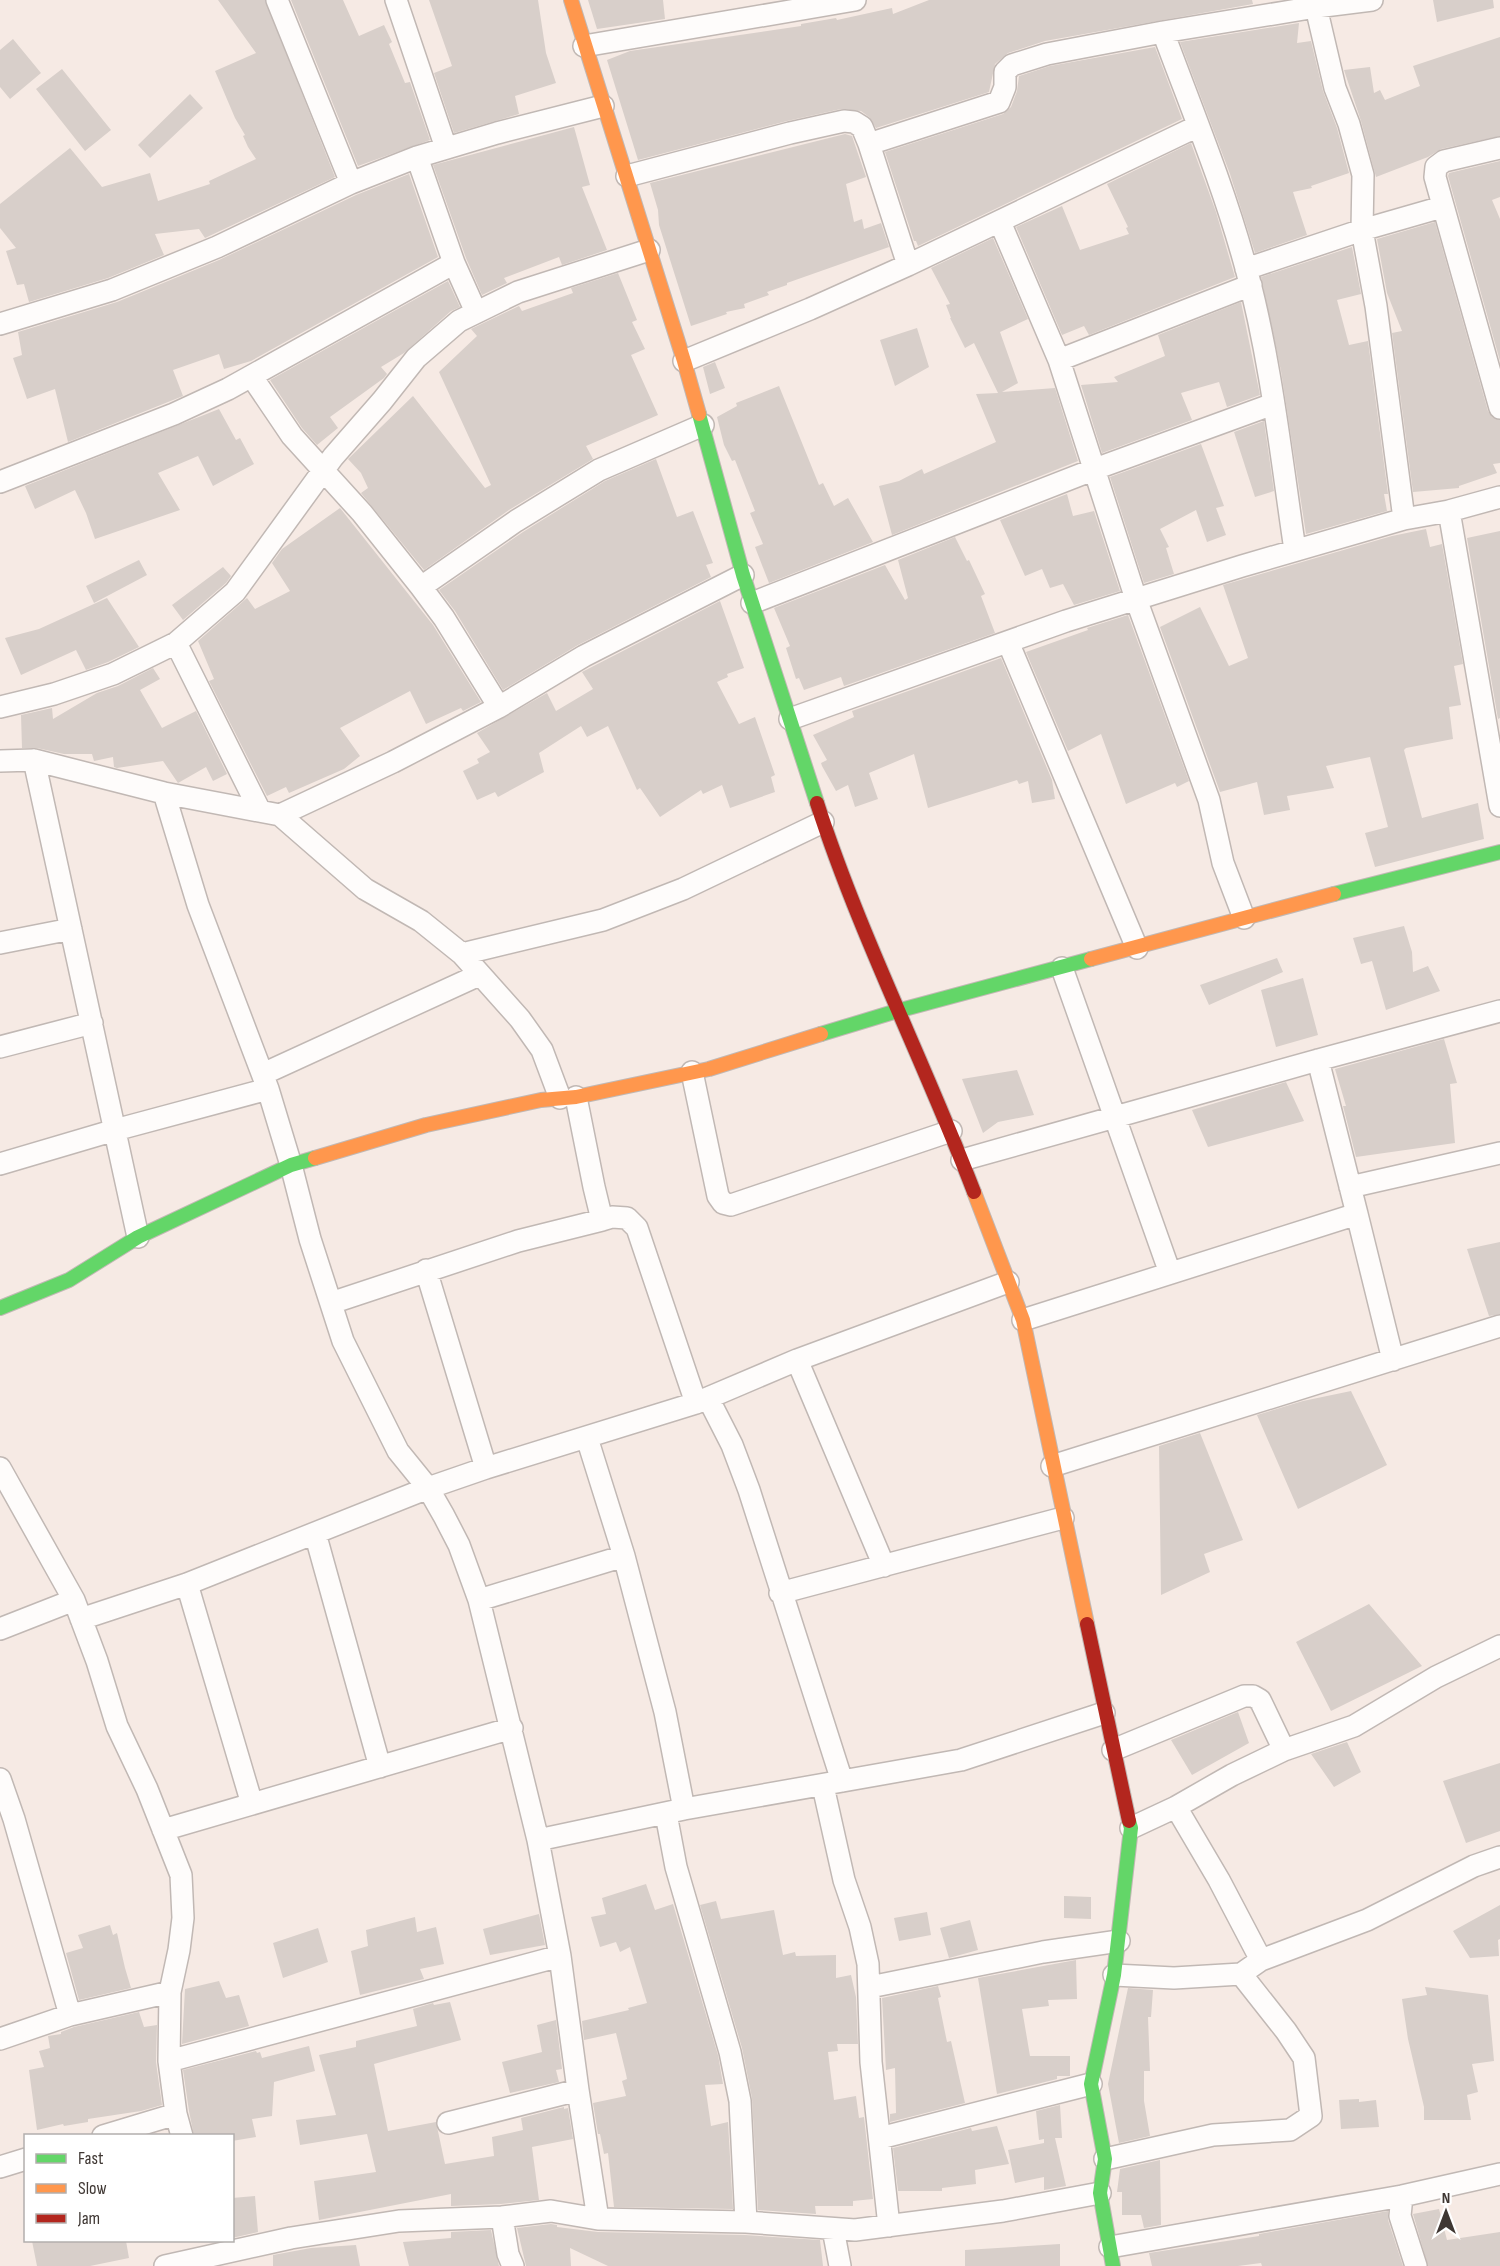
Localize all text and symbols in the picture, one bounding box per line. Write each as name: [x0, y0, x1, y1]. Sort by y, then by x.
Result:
legend: [24, 2134, 234, 2242]
text: Fast: [78, 2148, 104, 2169]
text: Slow: [78, 2178, 107, 2199]
north arrow: [1416, 2182, 1476, 2242]
text: N: [1442, 2189, 1450, 2208]
text: Jam: [77, 2208, 100, 2229]

